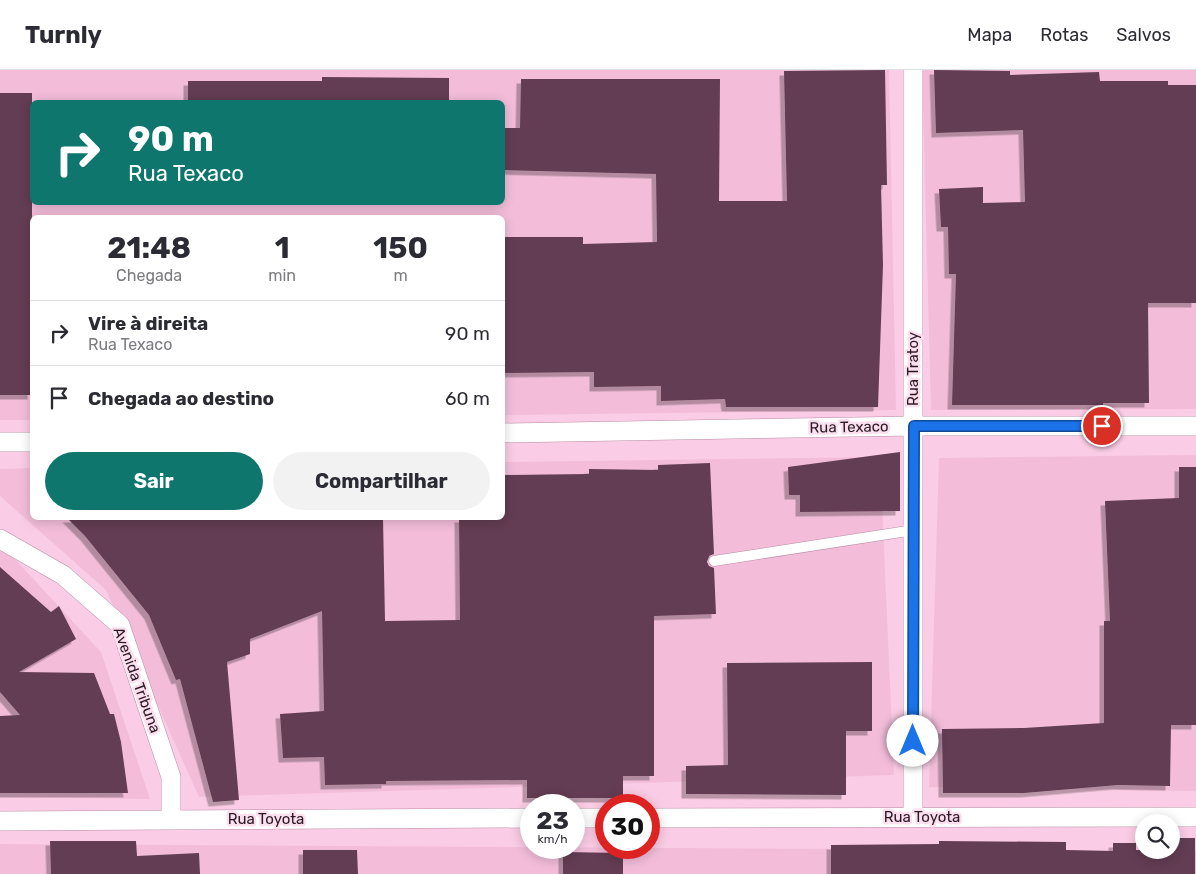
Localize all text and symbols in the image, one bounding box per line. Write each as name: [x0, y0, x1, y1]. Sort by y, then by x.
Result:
text: Turnly: [25, 21, 102, 49]
text: Mapa: [967, 24, 1012, 46]
text: Rotas: [1040, 24, 1088, 46]
text: Salvos: [1116, 24, 1171, 46]
text: 90 m: [128, 118, 214, 160]
icon: right: [45, 120, 110, 185]
text: Rua Texaco: [128, 160, 244, 187]
text: 21:48: [107, 230, 191, 266]
text: 1: [275, 230, 290, 266]
text: 150: [373, 230, 428, 266]
text: Chegada: [116, 266, 182, 285]
text: min: [268, 266, 296, 285]
text: m: [393, 266, 408, 285]
text: Vire à direita: [88, 312, 208, 335]
icon: right: [45, 319, 73, 347]
text: 90 m: [445, 322, 490, 345]
street label: Rua Tratoy: [904, 332, 922, 406]
text: Rua Texaco: [88, 335, 172, 354]
icon: arrive: [45, 384, 73, 412]
text: Chegada ao destino: [88, 387, 274, 410]
text: 60 m: [445, 387, 490, 410]
pin: [1081, 405, 1123, 447]
icon: arrive: [1088, 412, 1116, 440]
street label: Rua Texaco: [809, 417, 889, 437]
button: Sair: [45, 452, 263, 510]
button: Compartilhar: [273, 452, 490, 510]
street label: Avenida Tribuna: [109, 625, 165, 735]
position arrow: [886, 714, 938, 766]
speed limit sign: 30: [595, 794, 660, 859]
text: 23: [536, 806, 569, 835]
street label: Rua Toyota: [884, 808, 960, 826]
street label: Rua Toyota: [228, 810, 304, 828]
map controls: [1135, 814, 1180, 859]
button: search: [1135, 814, 1180, 859]
text: km/h: [538, 832, 567, 846]

